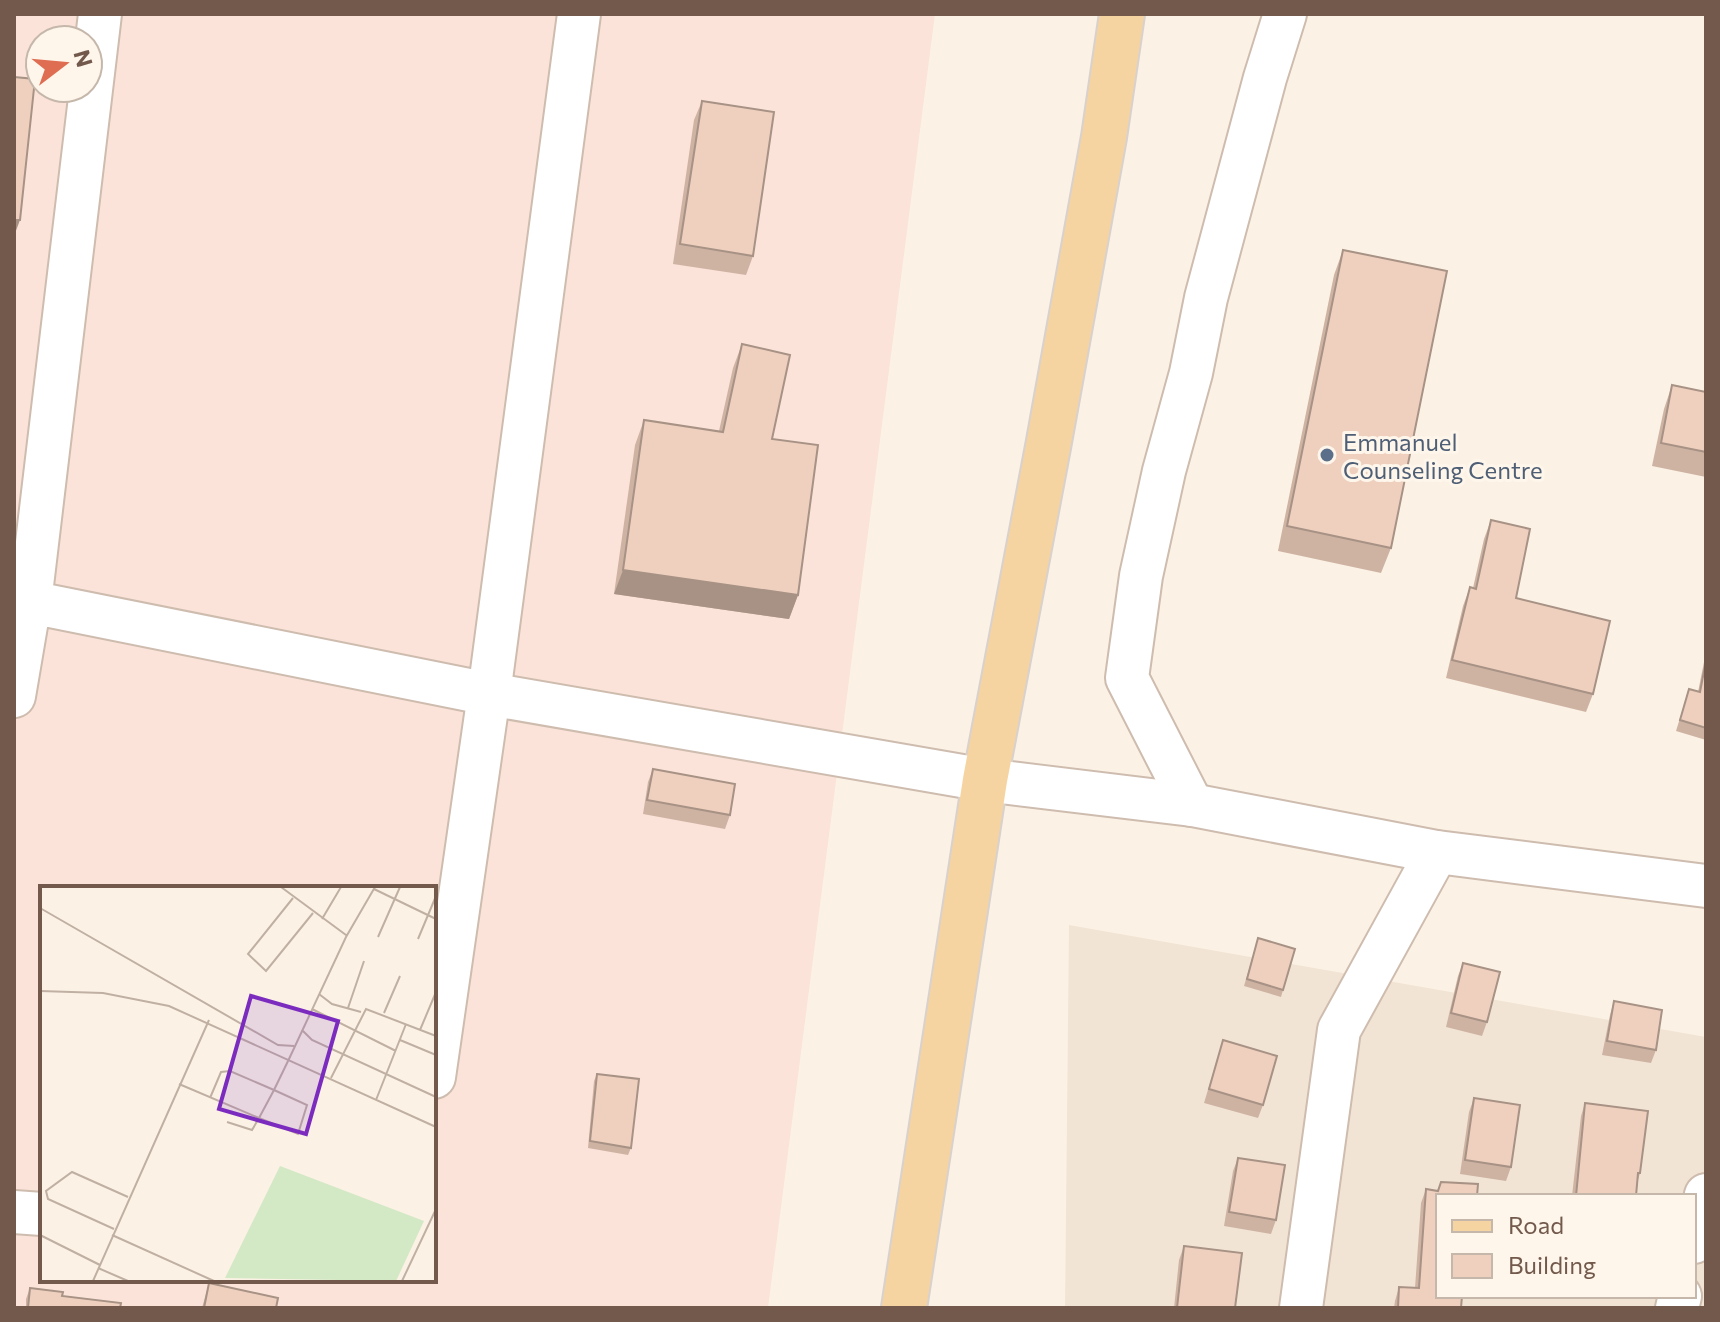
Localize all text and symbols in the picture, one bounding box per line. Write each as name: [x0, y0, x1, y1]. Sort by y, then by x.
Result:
north arrow: [24, 24, 104, 104]
text: N: [68, 47, 99, 70]
place label: Emmanuel Counseling Centre: [1343, 427, 1543, 484]
marker: Emmanuel Counseling Centre: [1318, 446, 1336, 464]
inset map: [40, 886, 436, 1282]
legend: [1436, 1194, 1696, 1298]
text: Road: [1508, 1210, 1564, 1239]
text: Building: [1508, 1250, 1596, 1279]

